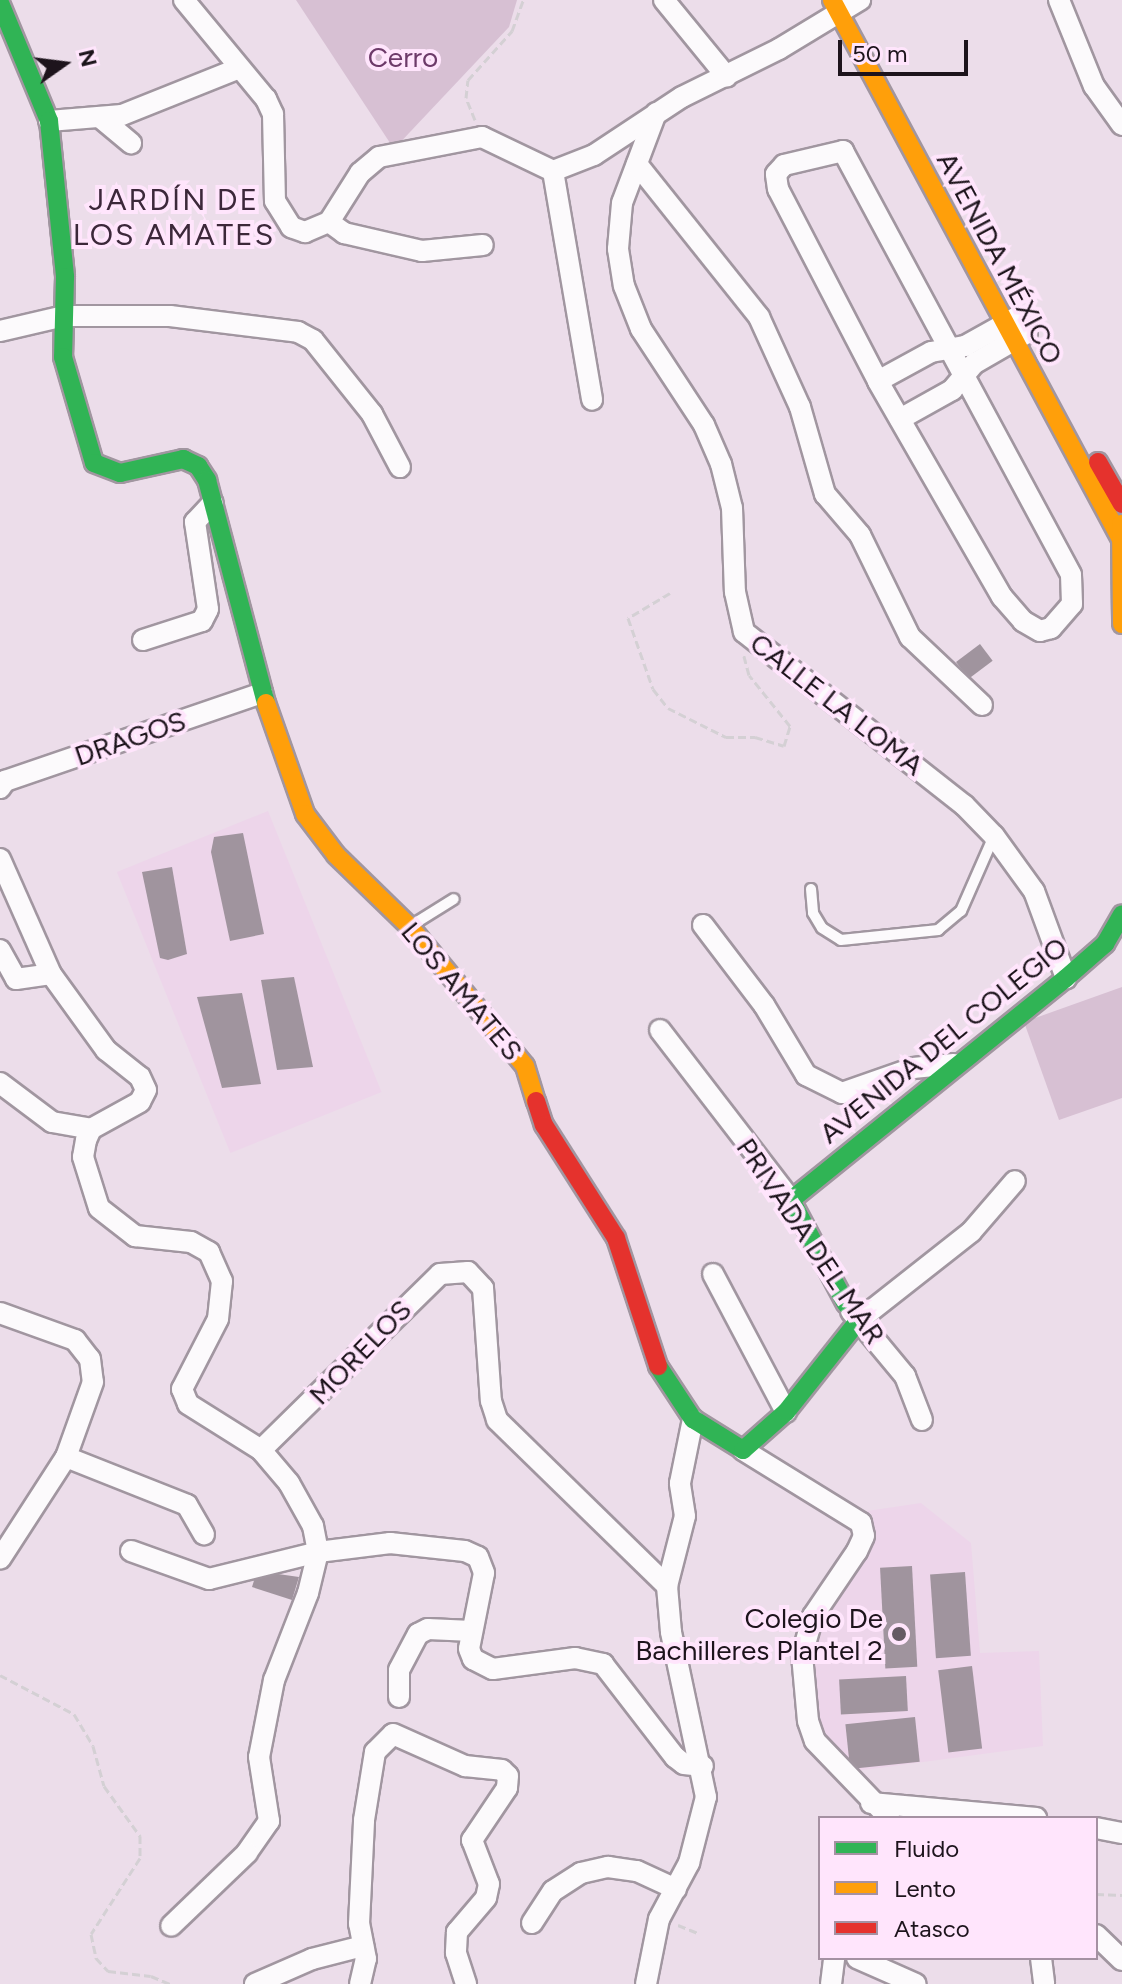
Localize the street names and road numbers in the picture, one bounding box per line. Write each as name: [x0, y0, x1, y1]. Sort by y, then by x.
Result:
street label: AVENIDA MÉXICO: [930, 146, 1070, 370]
street label: CALLE LA LOMA: [744, 626, 930, 782]
street label: DRAGOS: [70, 703, 190, 773]
street label: LOS AMATES: [394, 915, 530, 1067]
street label: AVENIDA DEL COLEGIO: [813, 930, 1073, 1150]
street label: PRIVADA DEL MAR: [730, 1132, 892, 1350]
street label: MORELOS: [302, 1293, 418, 1411]

